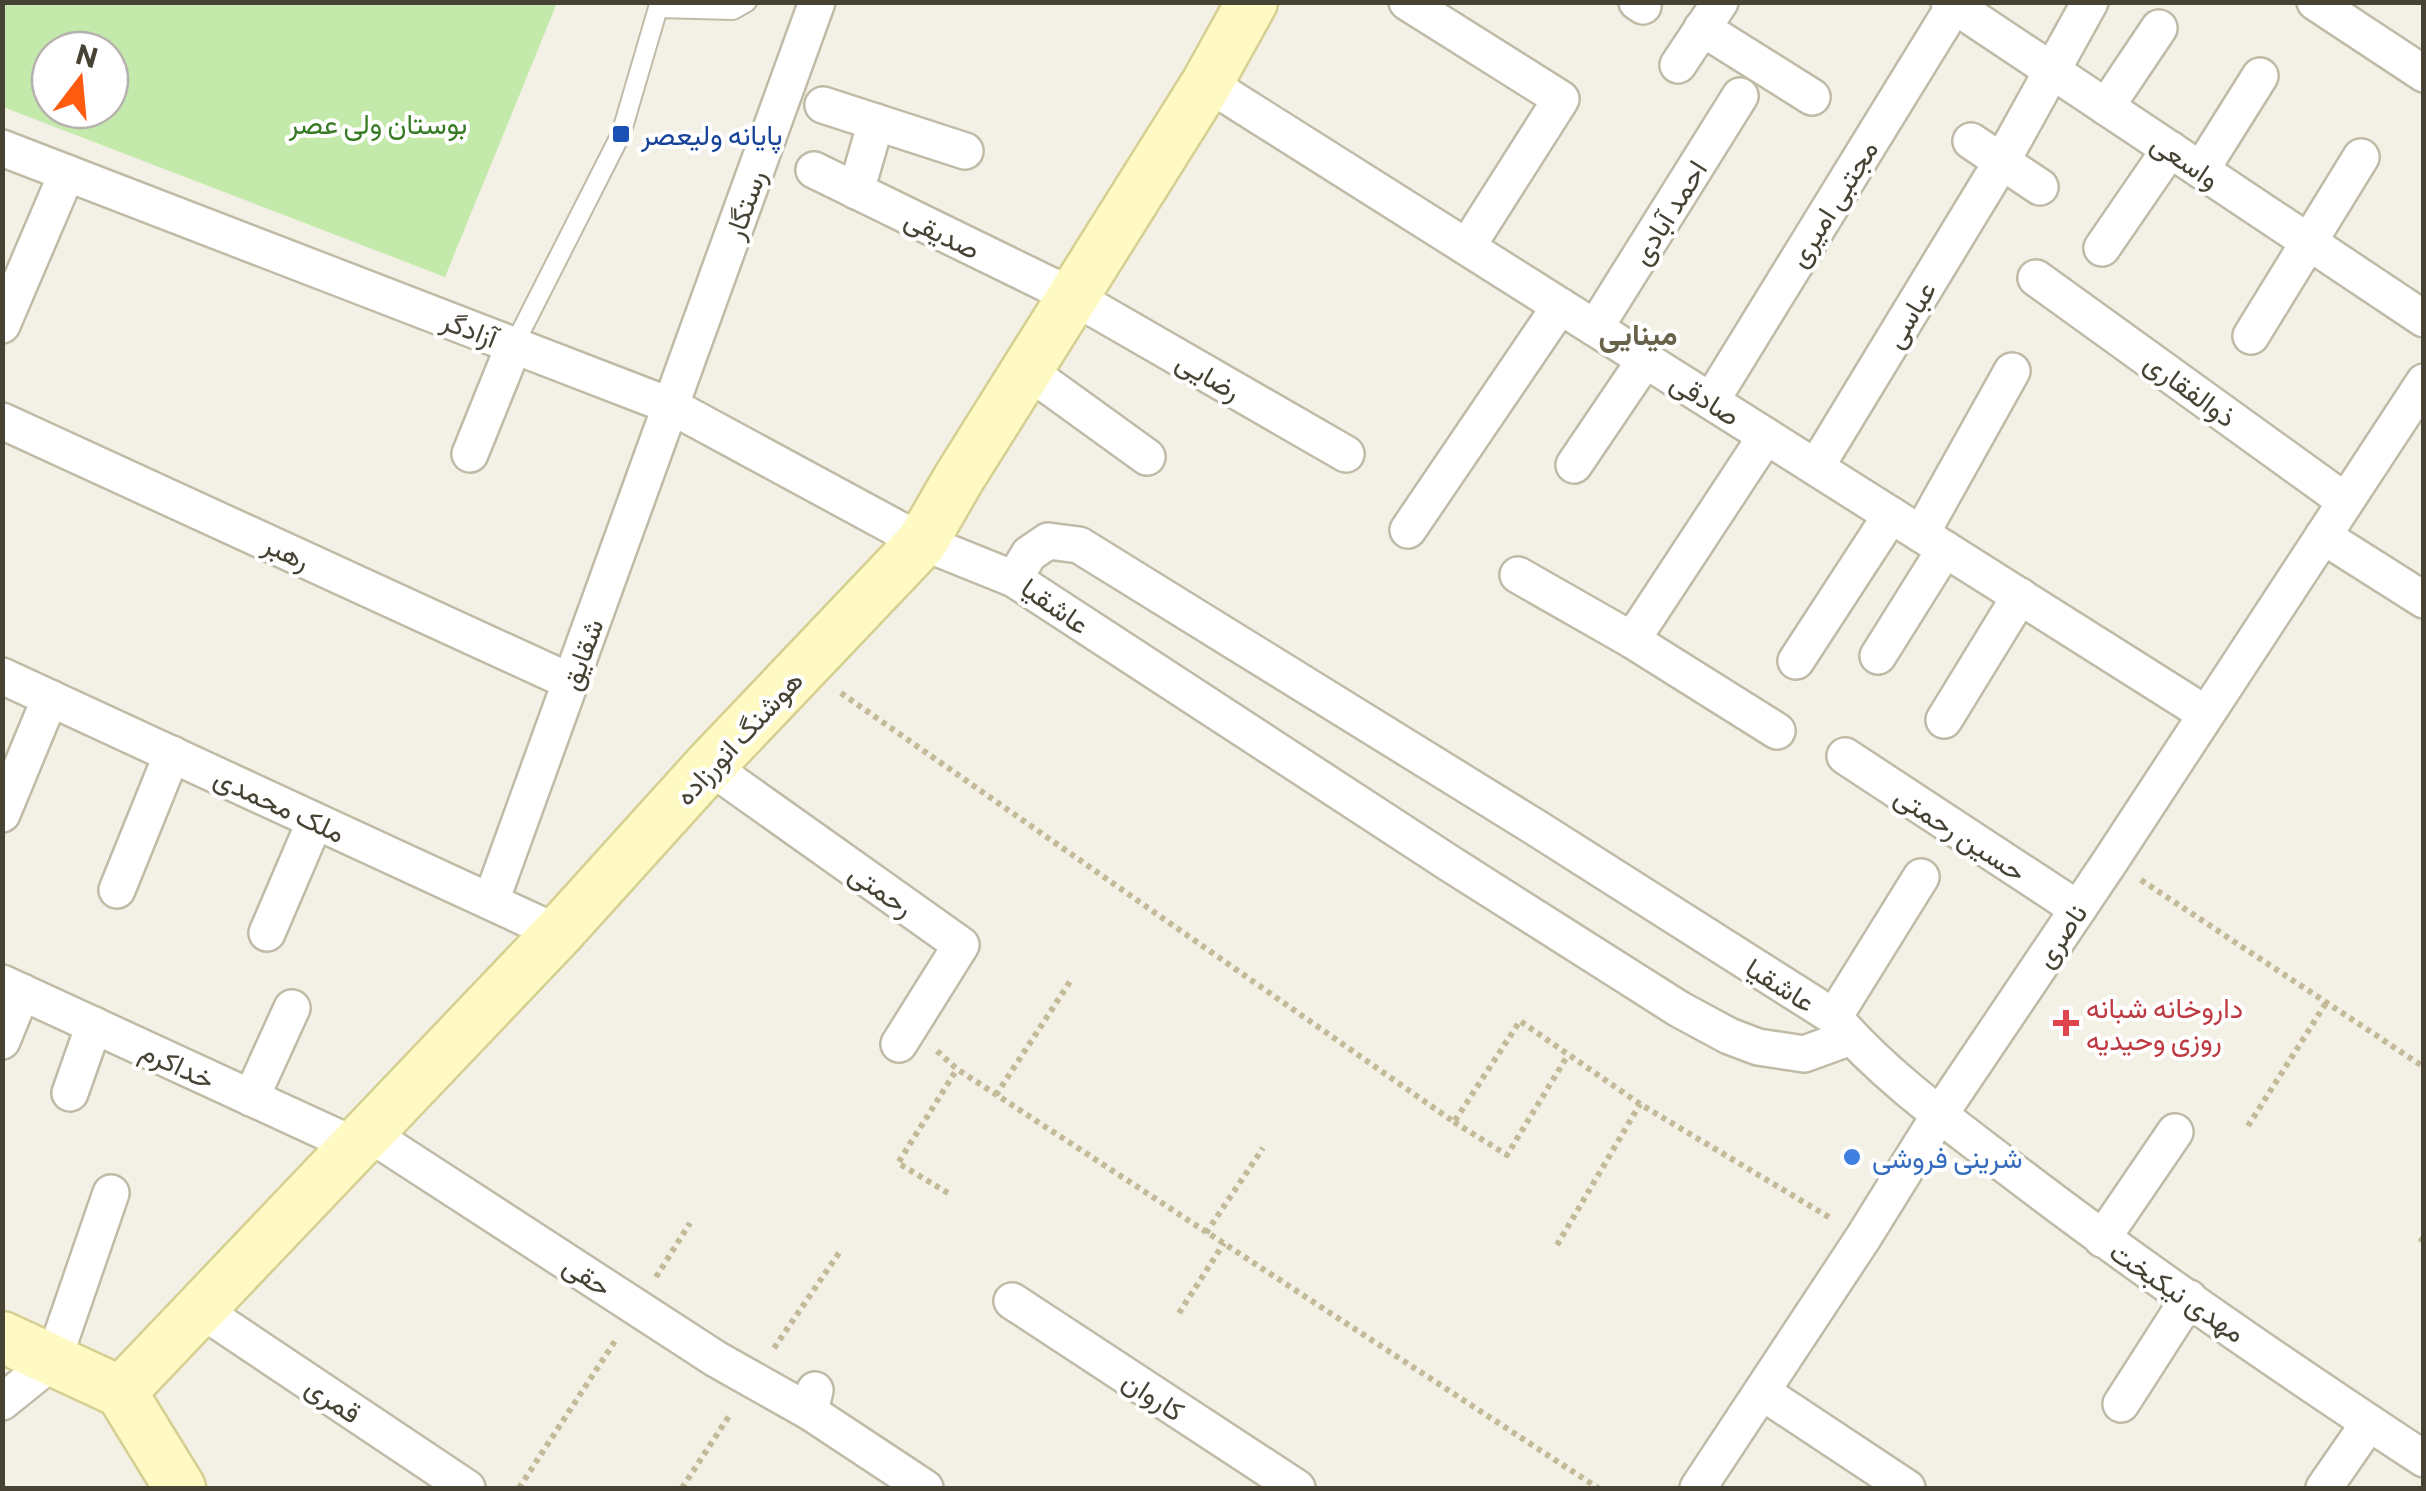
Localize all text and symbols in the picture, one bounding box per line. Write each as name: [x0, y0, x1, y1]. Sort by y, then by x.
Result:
north arrow: [30, 30, 130, 130]
text: N: [72, 36, 102, 74]
park label: بوستان ولی عصر: [288, 106, 467, 142]
place label: پایانه ولیعصر: [640, 117, 783, 154]
marker: پایانه ولیعصر: [610, 123, 632, 145]
street label: واسعی: [2144, 125, 2227, 197]
street label: مجتبی امیری: [1780, 133, 1886, 274]
street label: احمد آبادی: [1623, 153, 1714, 271]
street label: رستگار: [715, 165, 774, 245]
street label: صدیقی: [900, 200, 986, 267]
street label: عباسی: [1876, 274, 1943, 354]
street label: آزادگر: [436, 302, 505, 357]
district label: مینایی: [1598, 314, 1678, 353]
street label: رضایی: [1170, 343, 1247, 409]
street label: ذوالفقاری: [2137, 344, 2243, 435]
street label: صادقی: [1665, 364, 1747, 433]
street label: رهبر: [257, 525, 316, 578]
street label: عاشقیا: [1015, 569, 1097, 641]
street label: شقایق: [552, 614, 611, 695]
street label: هوشنگ انورزاده: [667, 663, 810, 813]
street label: ملک محمدی: [209, 759, 351, 850]
street label: حسین رحمتی: [1888, 778, 2033, 890]
street label: رحمتی: [842, 855, 921, 925]
street label: ناصری: [2027, 897, 2095, 974]
street label: عاشقیا: [1740, 950, 1822, 1018]
place label: داروخانه شبانه روزی وحیدیه: [2086, 990, 2243, 1058]
marker: داروخانه شبانه روزی وحیدیه: [2055, 1012, 2077, 1034]
street label: خداکرم: [134, 1032, 220, 1099]
place label: شرینی فروشی: [1872, 1140, 2022, 1176]
marker: شرینی فروشی: [1841, 1146, 1863, 1168]
street label: مهدی نیکبخت: [2103, 1233, 2252, 1350]
street label: حقی: [557, 1247, 619, 1304]
street label: کاروان: [1116, 1363, 1191, 1429]
street label: قمری: [299, 1368, 368, 1431]

